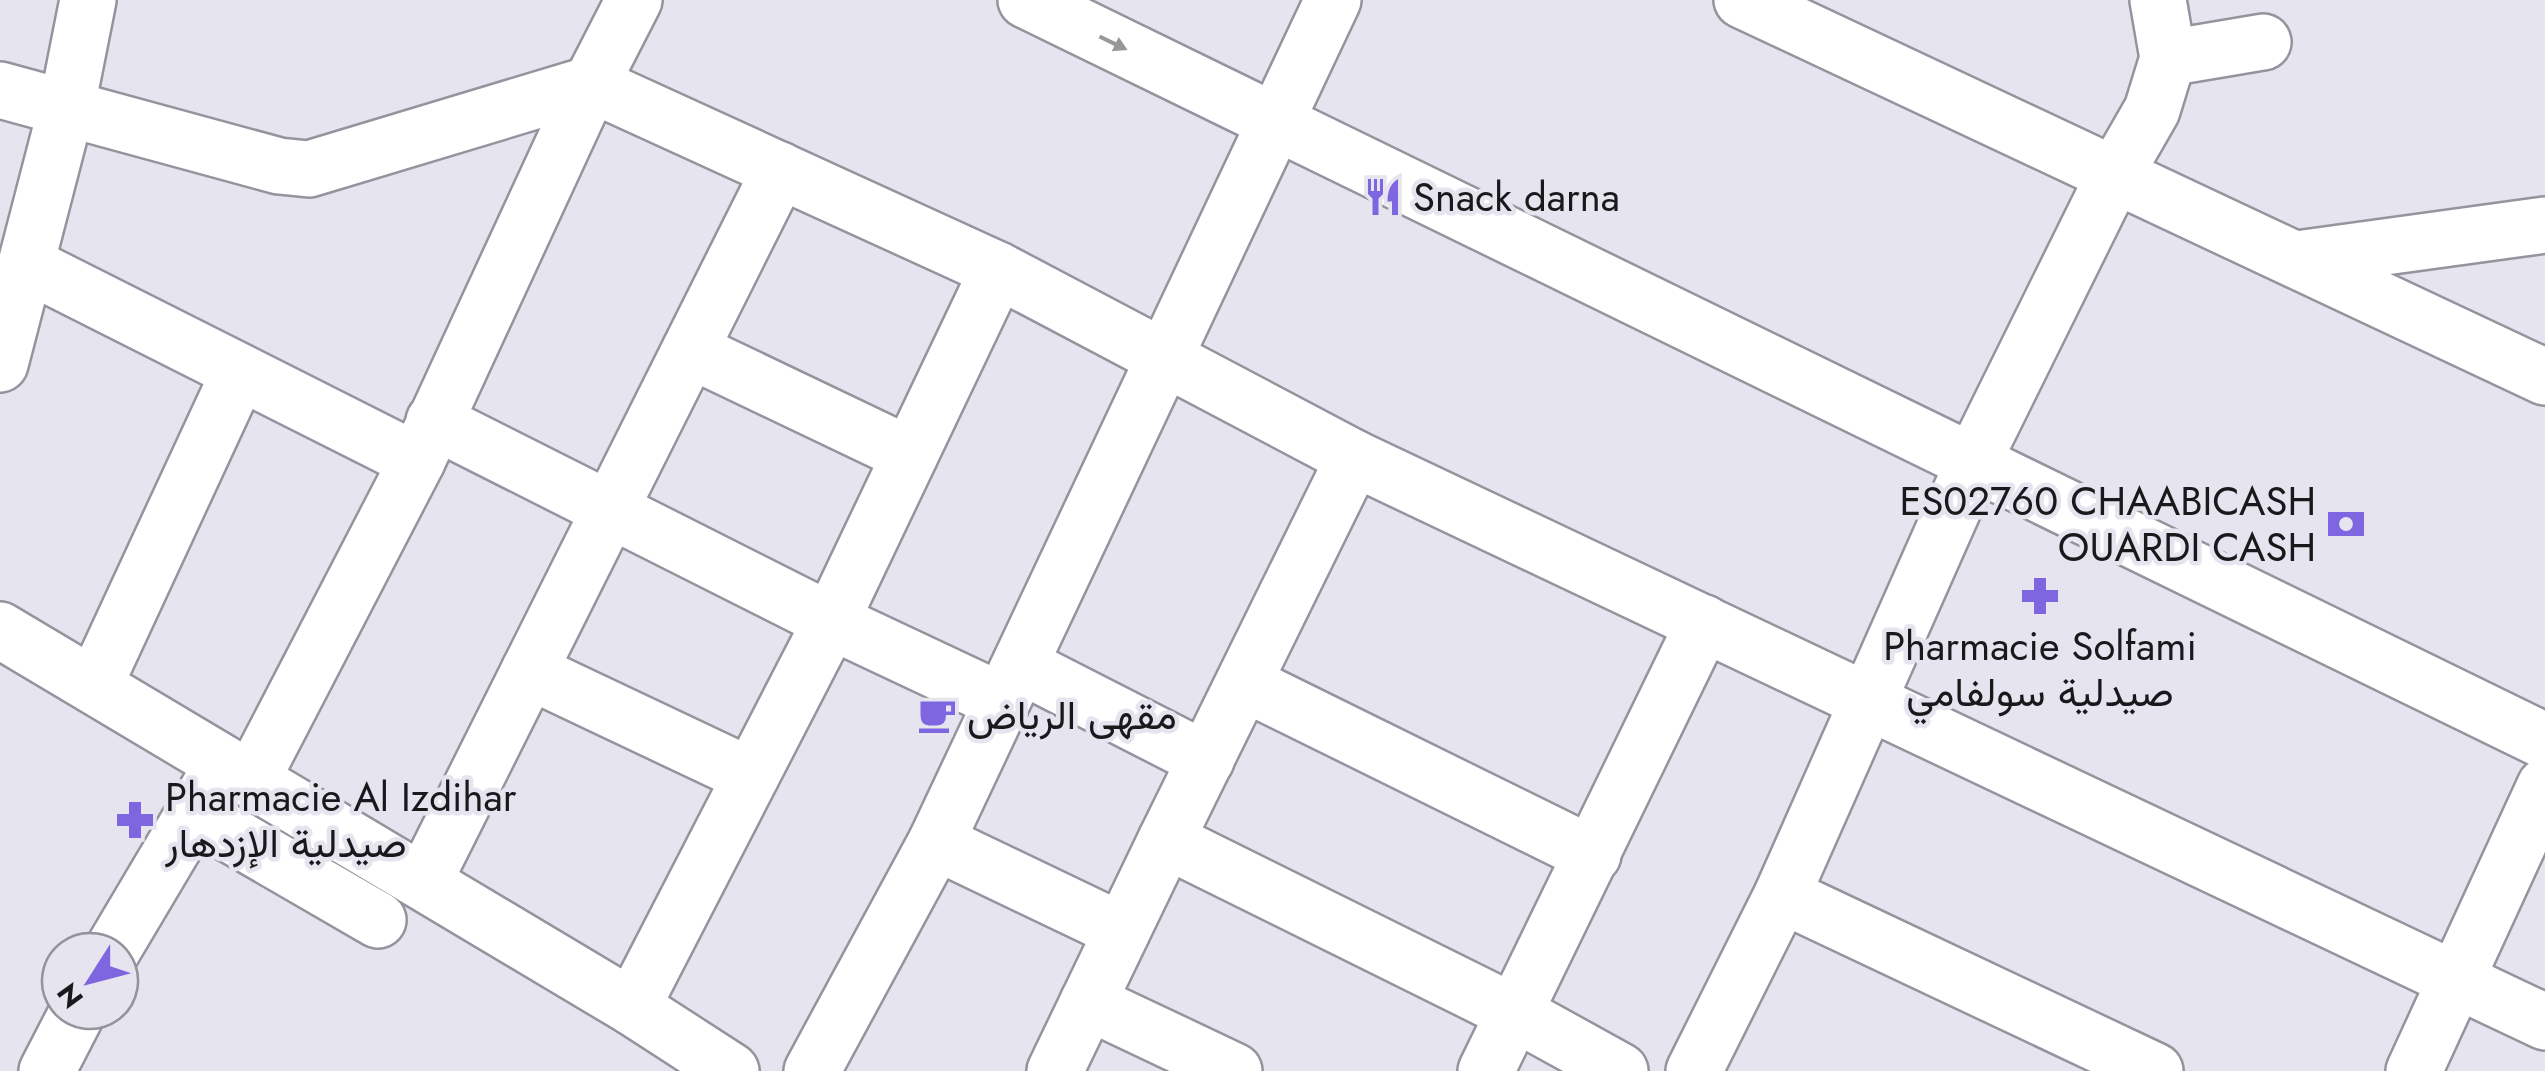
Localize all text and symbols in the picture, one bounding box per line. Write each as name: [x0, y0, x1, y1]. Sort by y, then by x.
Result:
one-way arrow: [1099, 34, 1128, 51]
place label: Snack darna: [1413, 168, 1620, 226]
restaurant icon: Snack darna: [1362, 176, 1404, 218]
place label: ES02760 CHAABICASH OUARDI CASH: [1899, 472, 2316, 576]
bank icon: ES02760 CHAABICASH OUARDI CASH: [2325, 503, 2367, 545]
pharmacy icon: Pharmacie Solfami صيدلية سولفامي: [2019, 575, 2061, 617]
place label: Pharmacie Solfami صيدلية سولفامي: [1883, 617, 2197, 725]
place label: مقهى الرياض: [967, 686, 1177, 744]
cafe icon: مقهى الرياض: [916, 694, 958, 736]
place label: Pharmacie Al Izdihar صيدلية الإزدهار: [164, 768, 517, 872]
pharmacy icon: Pharmacie Al Izdihar صيدلية الإزدهار: [114, 799, 156, 841]
north arrow: [40, 931, 140, 1031]
text: N: [47, 974, 93, 1016]

